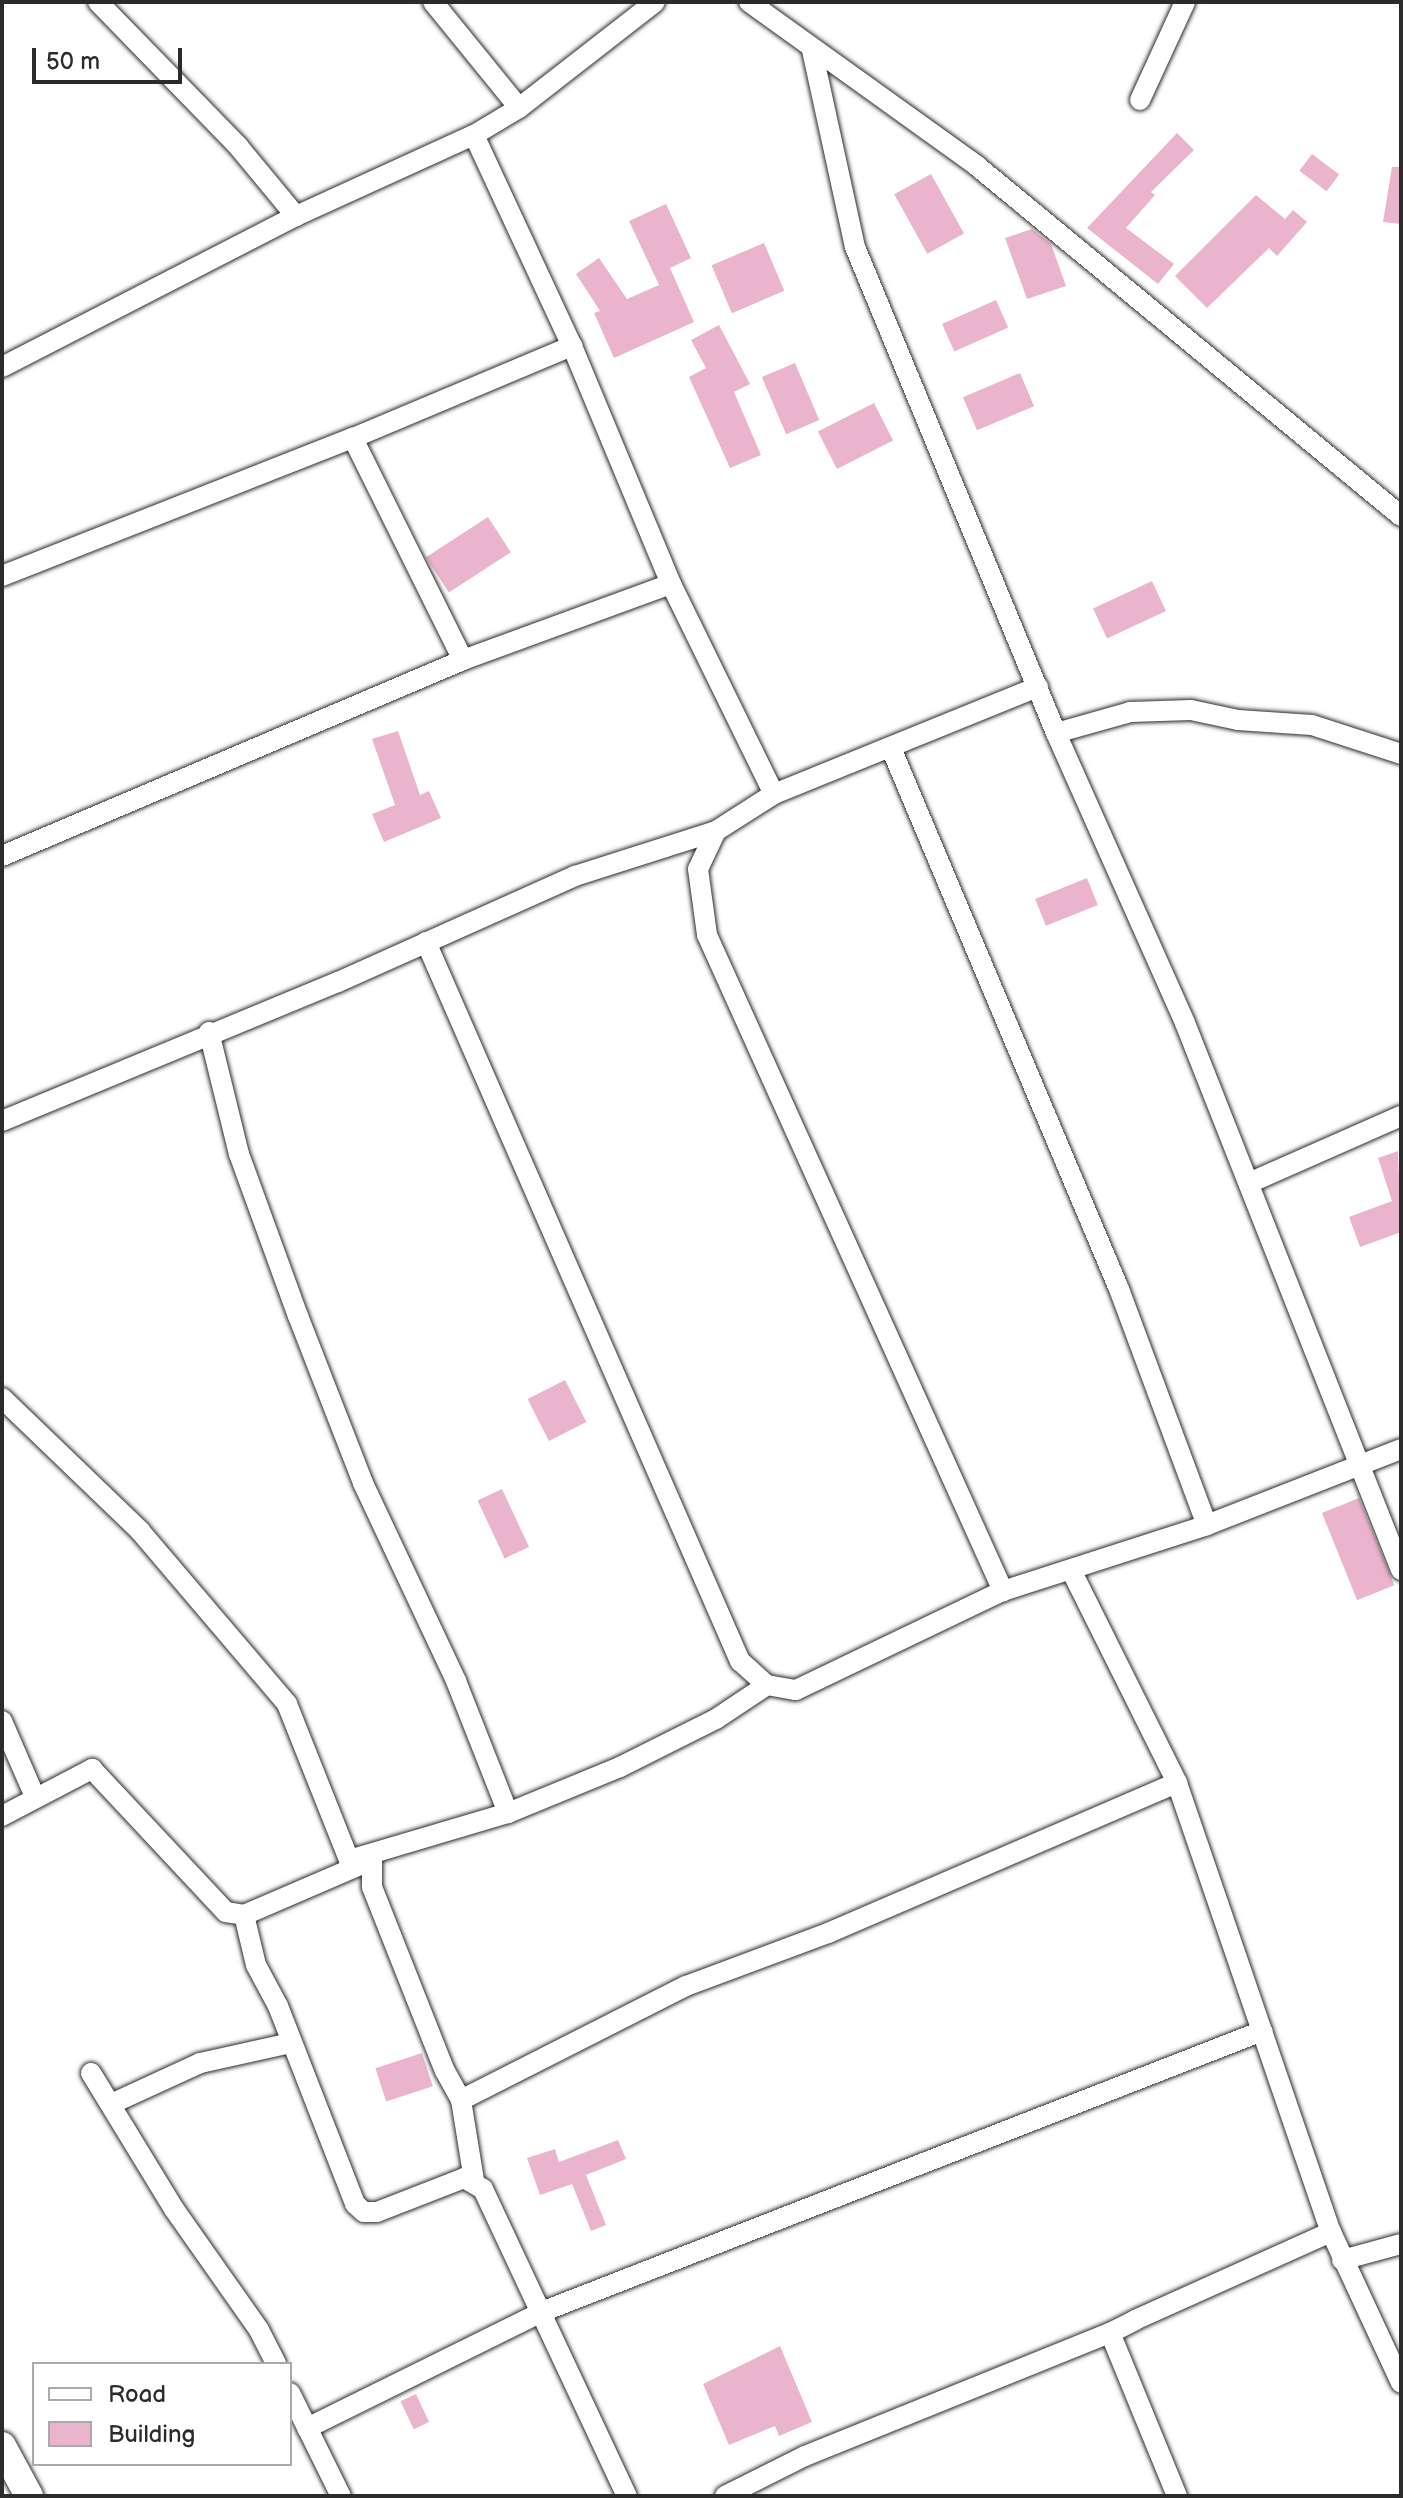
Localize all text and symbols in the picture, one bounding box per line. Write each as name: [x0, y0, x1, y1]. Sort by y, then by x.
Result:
scale bar: [36, 32, 186, 82]
text: 50 m: [46, 47, 100, 76]
legend: [32, 2362, 292, 2466]
text: Road: [108, 2380, 166, 2409]
text: Building: [108, 2420, 195, 2449]

